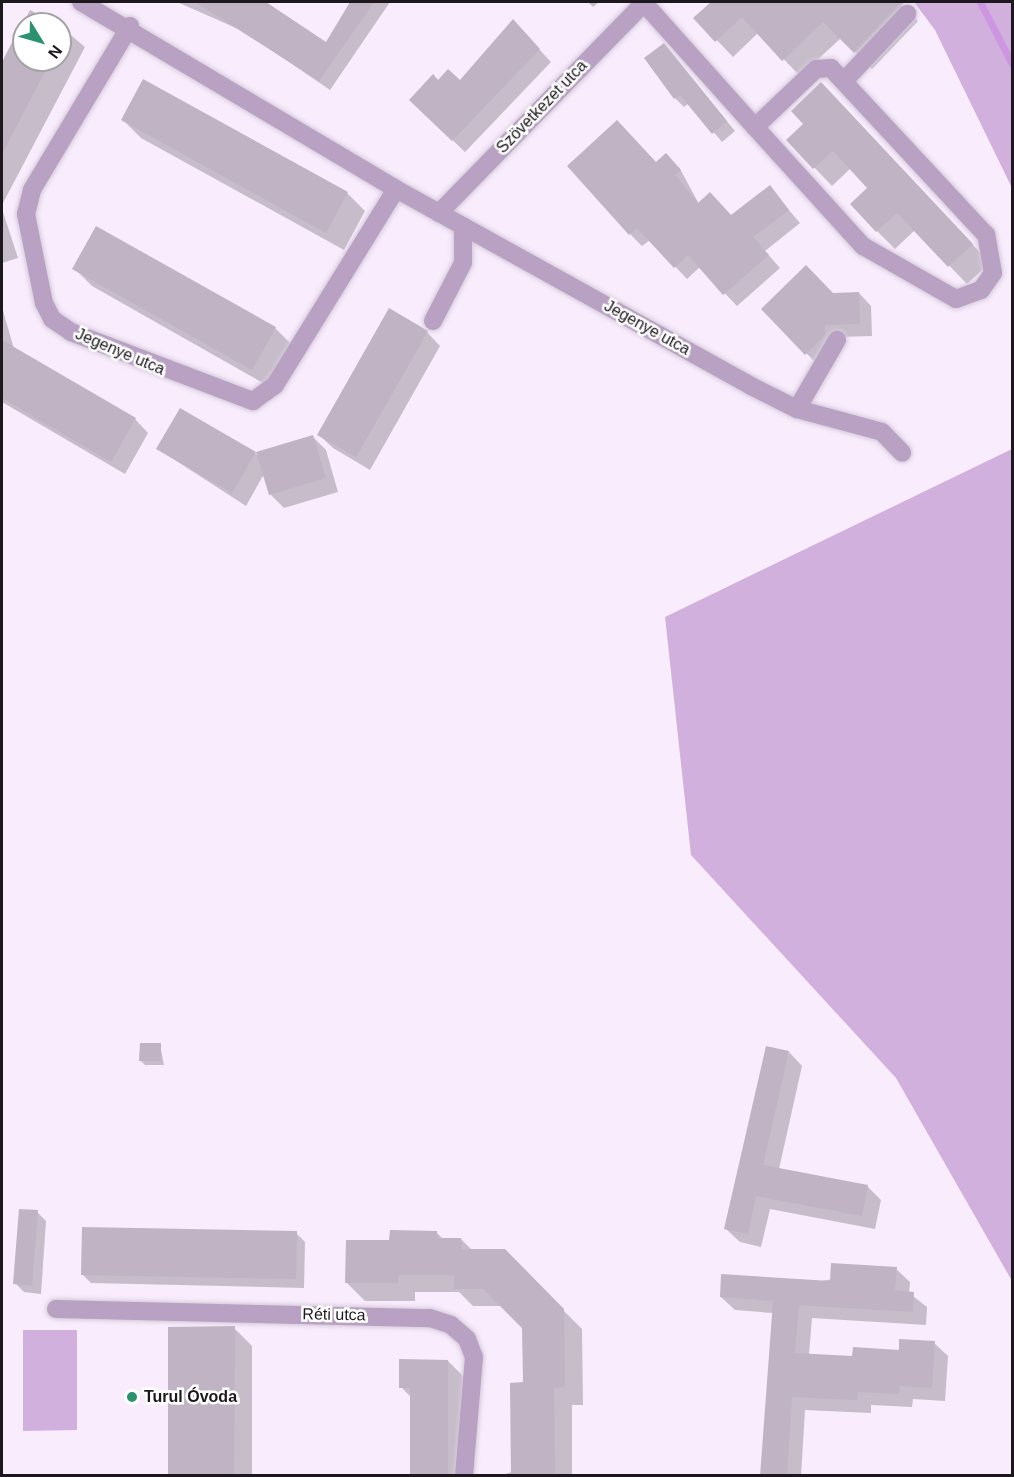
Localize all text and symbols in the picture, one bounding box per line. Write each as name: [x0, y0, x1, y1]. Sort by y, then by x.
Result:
north arrow: [12, 12, 72, 72]
text: N: [45, 42, 65, 62]
street label: Szövetkezet utca: [493, 57, 591, 157]
street label: Jegenye utca: [601, 297, 693, 359]
street label: Jegenye utca: [72, 325, 168, 379]
street label: Réti utca: [302, 1305, 366, 1325]
place label: Turul Óvoda: [144, 1387, 237, 1407]
marker: Turul Óvoda: [125, 1390, 139, 1404]

